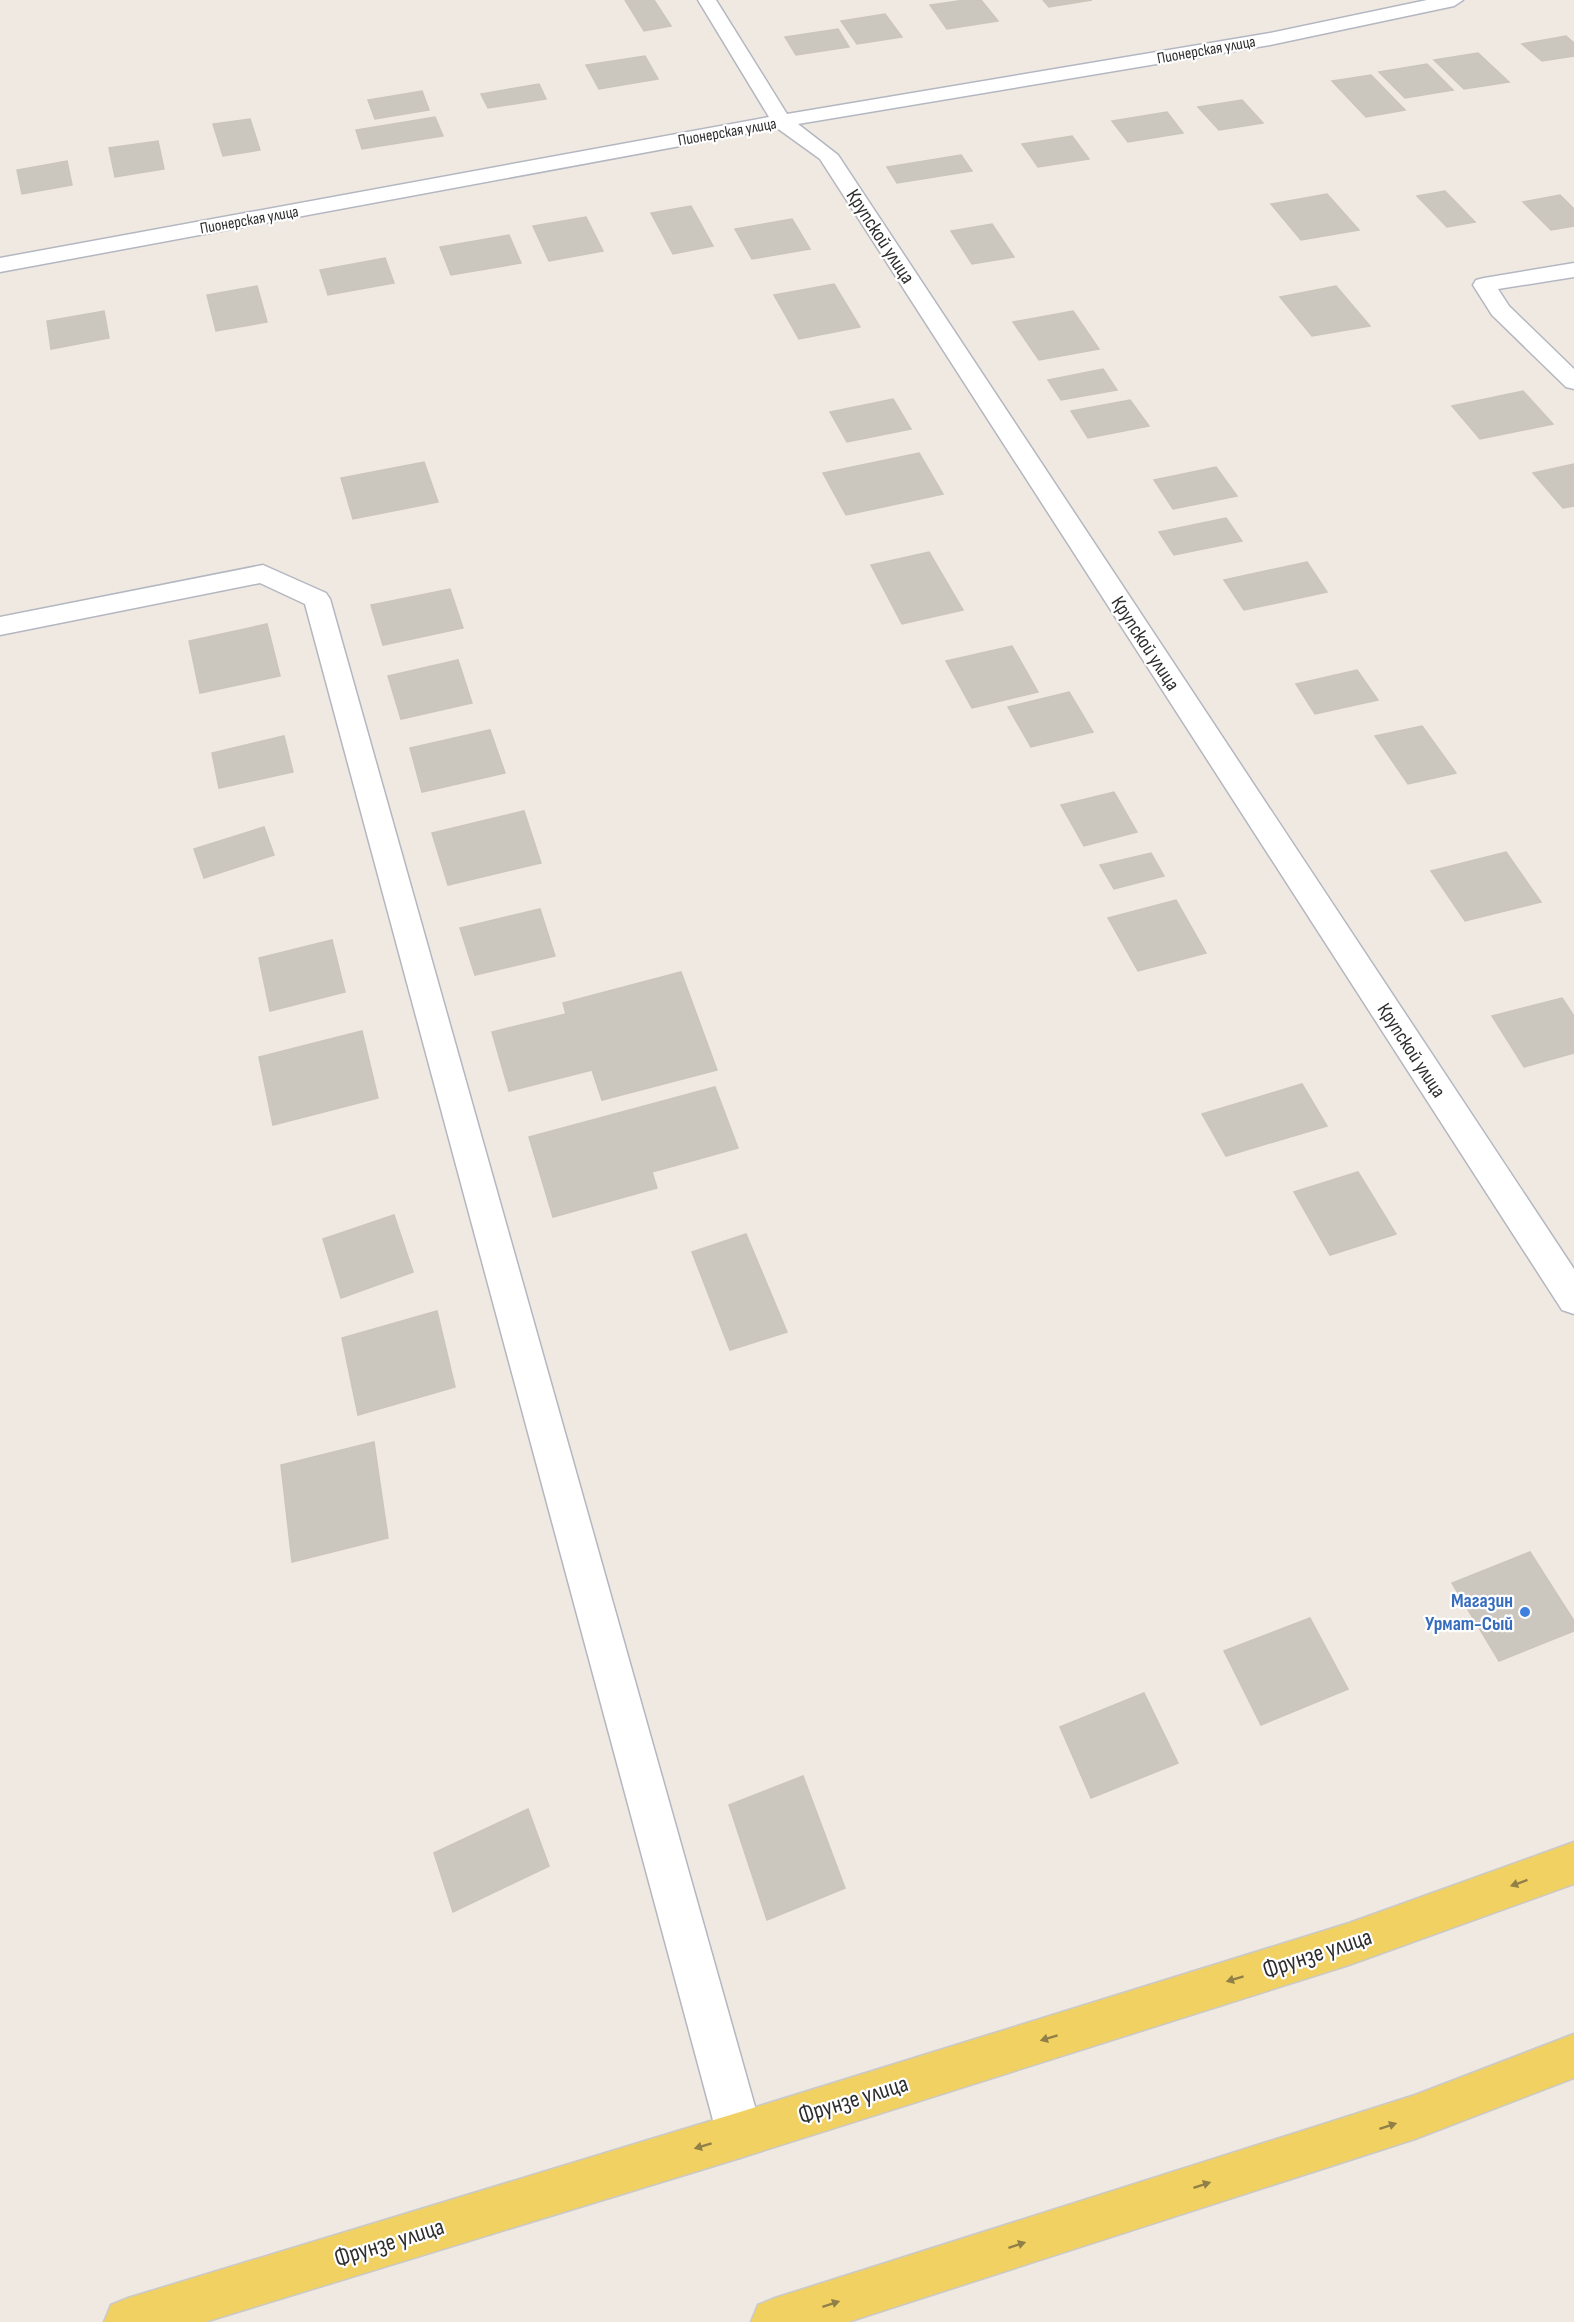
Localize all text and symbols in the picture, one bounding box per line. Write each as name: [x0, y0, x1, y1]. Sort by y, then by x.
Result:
street label: Пионерская улица: [1155, 32, 1257, 68]
street label: Пионерская улица: [676, 114, 778, 150]
street label: Крупской улица: [841, 185, 920, 288]
street label: Пионерская улица: [198, 202, 300, 238]
street label: Крупской улица: [1106, 592, 1185, 695]
street label: Крупской улица: [1372, 999, 1451, 1102]
place label: Магазин Урмат-Сый: [1425, 1589, 1513, 1636]
marker: Магазин Урмат-Сый: [1518, 1605, 1532, 1619]
one-way arrow: [1510, 1878, 1528, 1888]
street label: Фрунзе улица: [1259, 1922, 1375, 1985]
one-way arrow: [1226, 1975, 1244, 1985]
one-way arrow: [1040, 2034, 1058, 2043]
street label: Фрунзе улица: [795, 2069, 912, 2130]
one-way arrow: [1379, 2121, 1397, 2130]
one-way arrow: [694, 2142, 712, 2151]
one-way arrow: [1193, 2180, 1211, 2189]
street label: Фрунзе улица: [331, 2212, 448, 2273]
one-way arrow: [1008, 2239, 1026, 2249]
one-way arrow: [822, 2299, 840, 2308]

